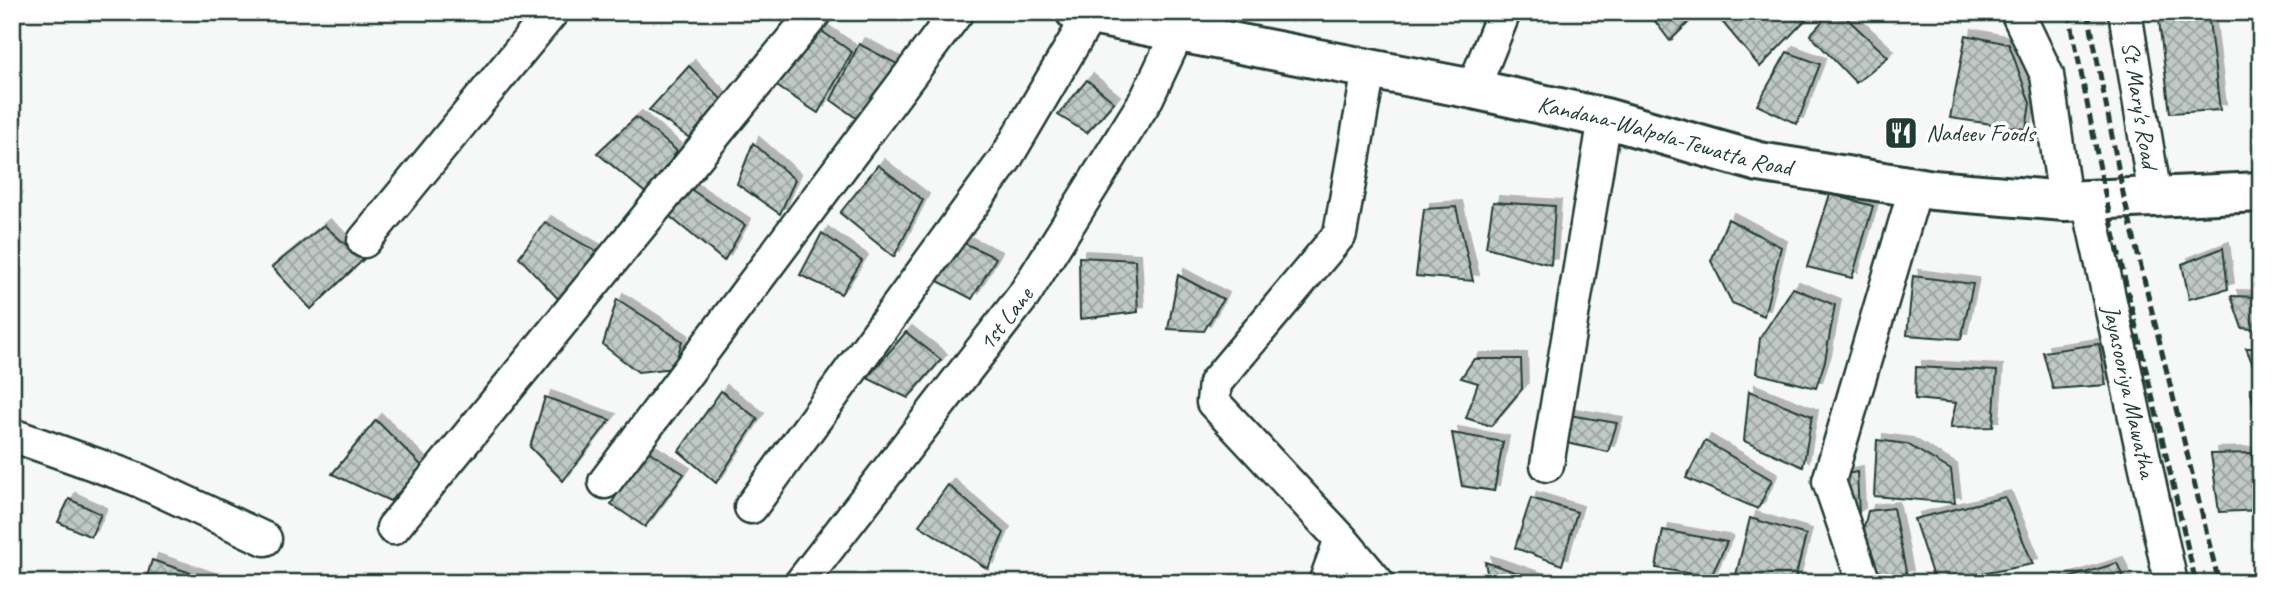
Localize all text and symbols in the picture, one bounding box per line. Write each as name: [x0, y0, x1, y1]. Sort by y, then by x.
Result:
street label: St Mary's Road: [2115, 39, 2166, 174]
street label: Kandana-Walpola-Tewatta Road: [1535, 89, 1798, 183]
restaurant icon: Nadeev Foods: [1882, 114, 1920, 152]
place label: Nadeev Foods: [1926, 118, 2037, 148]
street label: 1st Lane: [972, 280, 1041, 357]
street label: Jayasooriya Mawatha: [2096, 301, 2163, 483]

